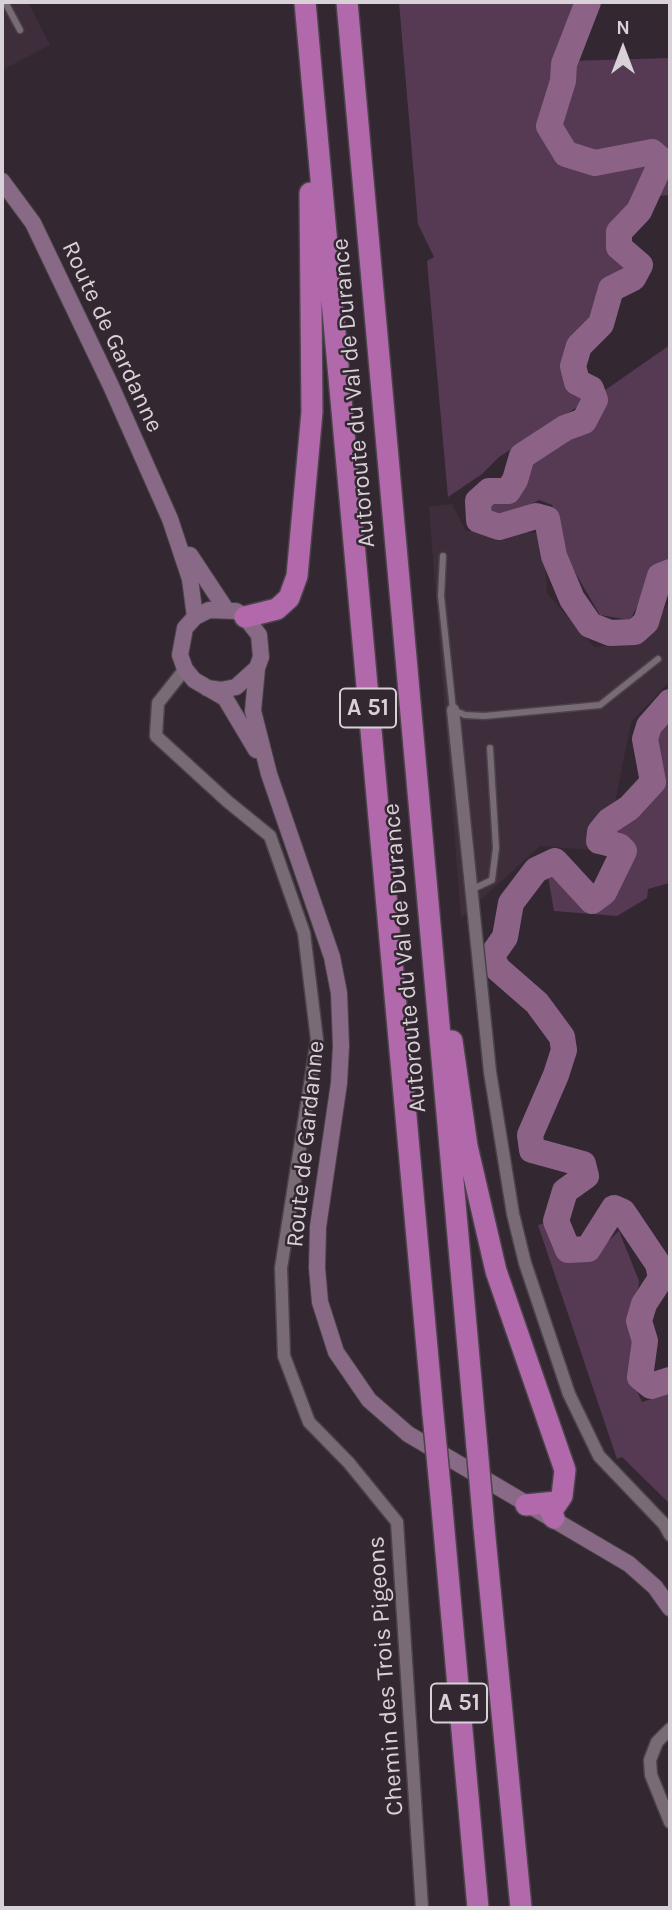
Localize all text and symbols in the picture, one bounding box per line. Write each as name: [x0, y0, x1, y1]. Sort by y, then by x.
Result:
north arrow: [588, 14, 658, 84]
text: N: [616, 17, 630, 39]
street label: Route de Gardanne: [55, 237, 169, 437]
street label: Autoroute du Val de Durance: [326, 237, 382, 549]
road number: A 51: [340, 688, 396, 728]
street label: Autoroute du Val de Durance: [377, 802, 433, 1114]
street label: Route de Gardanne: [281, 1039, 331, 1249]
street label: Chemin des Trois Pigeons: [362, 1535, 410, 1817]
road number: A 51: [431, 1684, 487, 1722]

